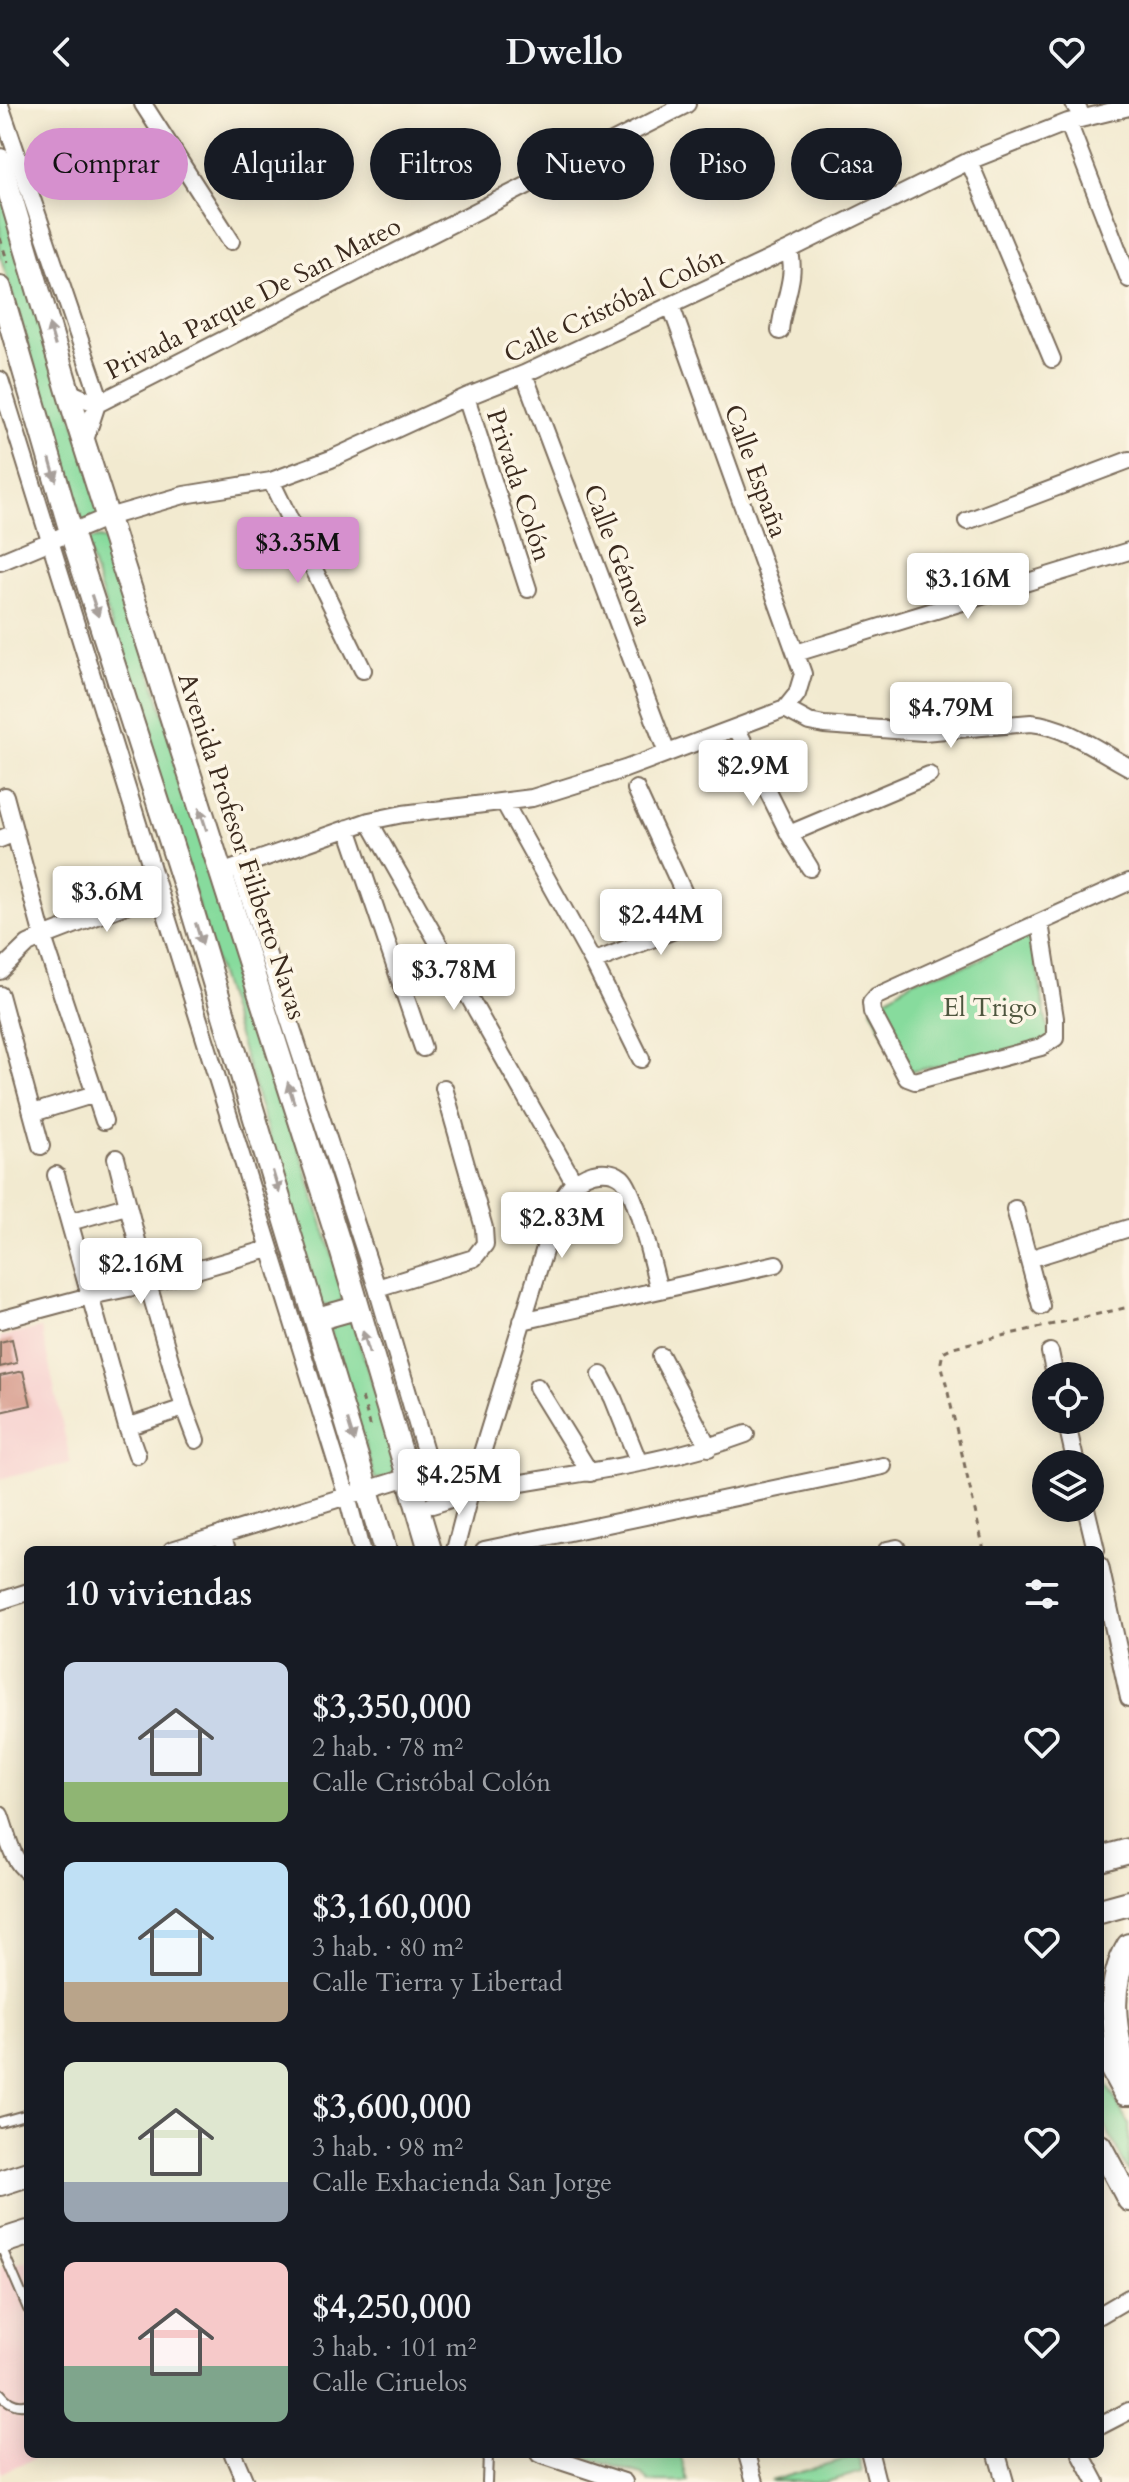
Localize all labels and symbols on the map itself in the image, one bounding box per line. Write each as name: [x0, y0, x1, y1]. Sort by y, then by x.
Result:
street label: Privada Parque De San Mateo: [99, 208, 407, 388]
street label: Calle Cristóbal Colón: [498, 239, 730, 371]
one-way arrow: [45, 323, 58, 347]
street label: Calle España: [716, 400, 796, 542]
street label: Privada Colón: [478, 404, 560, 566]
one-way arrow: [48, 458, 60, 483]
street label: Calle Génova: [575, 479, 661, 631]
pin: $3.35M: [233, 517, 363, 585]
pin: $3.16M: [903, 553, 1033, 621]
one-way arrow: [89, 594, 101, 618]
street label: Avenida Profesor Filiberto Navas: [169, 668, 315, 1024]
pin: $4.79M: [886, 682, 1016, 750]
pin: $2.9M: [697, 740, 809, 808]
one-way arrow: [196, 806, 209, 830]
pin: $3.6M: [51, 866, 163, 934]
pin: $2.44M: [596, 889, 726, 957]
one-way arrow: [193, 922, 206, 946]
pin: $3.78M: [389, 944, 519, 1012]
park label: El Trigo: [943, 990, 1037, 1025]
one-way arrow: [284, 1080, 297, 1104]
one-way arrow: [270, 1171, 282, 1195]
pin: $2.83M: [497, 1192, 627, 1260]
pin: $2.16M: [76, 1238, 206, 1306]
one-way arrow: [359, 1329, 372, 1353]
one-way arrow: [345, 1420, 358, 1444]
pin: $4.25M: [394, 1449, 524, 1517]

